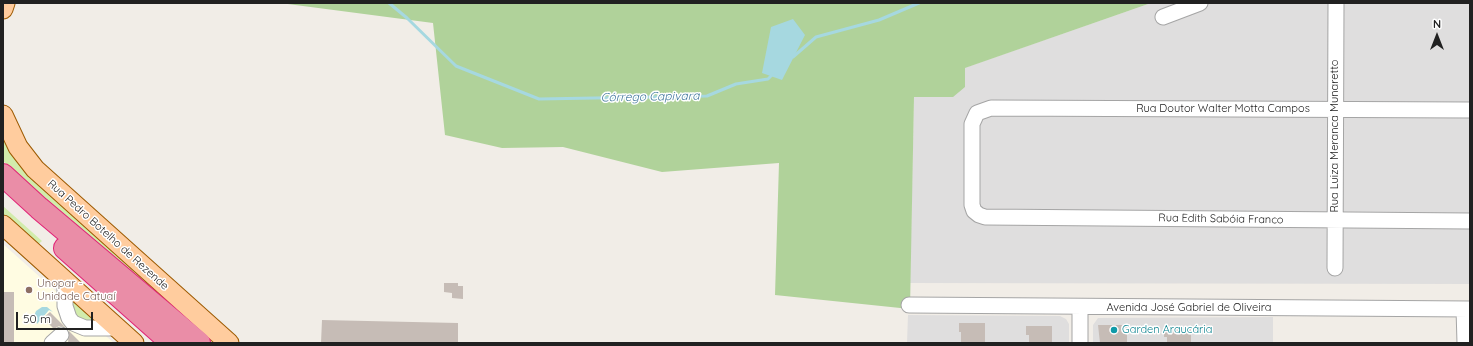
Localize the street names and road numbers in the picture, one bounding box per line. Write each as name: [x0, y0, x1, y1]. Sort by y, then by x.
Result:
street label: Rua Luiza Meranca Munaretto: [1328, 59, 1342, 213]
street label: Rua Doutor Walter Motta Campos: [1136, 102, 1310, 116]
street label: Rua Pedro Botelho de Rezende: [45, 177, 171, 293]
street label: Rua Edith Sabóia Franco: [1158, 211, 1284, 227]
street label: Avenida José Gabriel de Oliveira: [1107, 301, 1271, 315]

